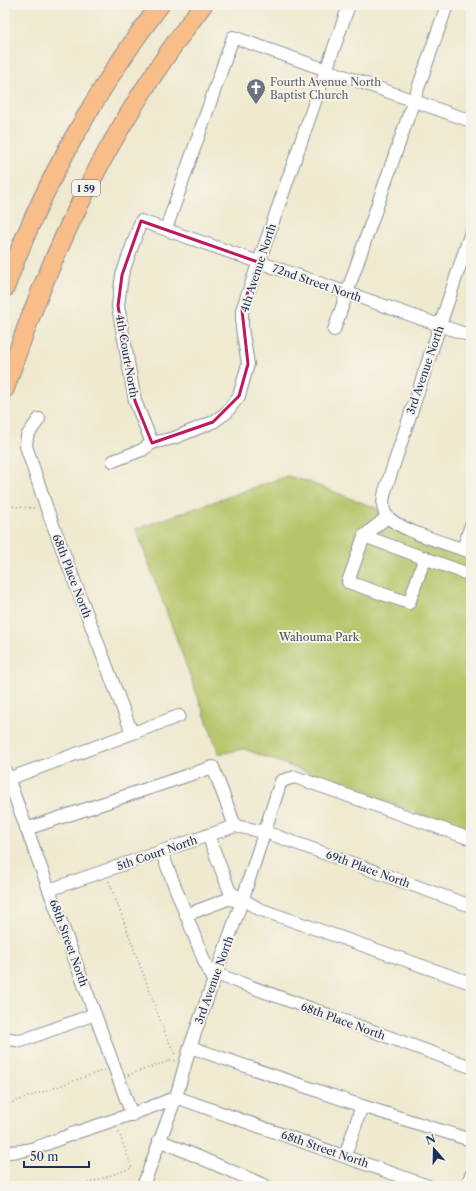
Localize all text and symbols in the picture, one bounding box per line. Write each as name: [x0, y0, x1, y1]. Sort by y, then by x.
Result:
place label: Fourth Avenue North Baptist Church: [270, 75, 381, 102]
church icon: Fourth Avenue North Baptist Church: [245, 77, 267, 105]
road number: I 59: [72, 180, 100, 196]
street label: 4th Avenue North: [237, 222, 279, 314]
street label: 72nd Street North: [271, 261, 364, 305]
street label: 4th Court North: [113, 313, 141, 399]
street label: 3rd Avenue North: [403, 324, 447, 416]
street label: 68th Place North: [50, 532, 94, 620]
park label: Wahouma Park: [278, 630, 360, 644]
street label: 5th Court North: [115, 833, 199, 873]
street label: 69th Place North: [324, 847, 412, 891]
street label: 68th Street North: [47, 898, 91, 989]
street label: 3rd Avenue North: [192, 934, 236, 1026]
street label: 68th Place North: [299, 999, 387, 1043]
street label: 68th Street North: [279, 1127, 371, 1171]
north arrow: [414, 1129, 454, 1169]
text: N: [424, 1131, 438, 1148]
scale bar: [24, 1143, 89, 1169]
text: 50 m: [30, 1149, 59, 1164]

